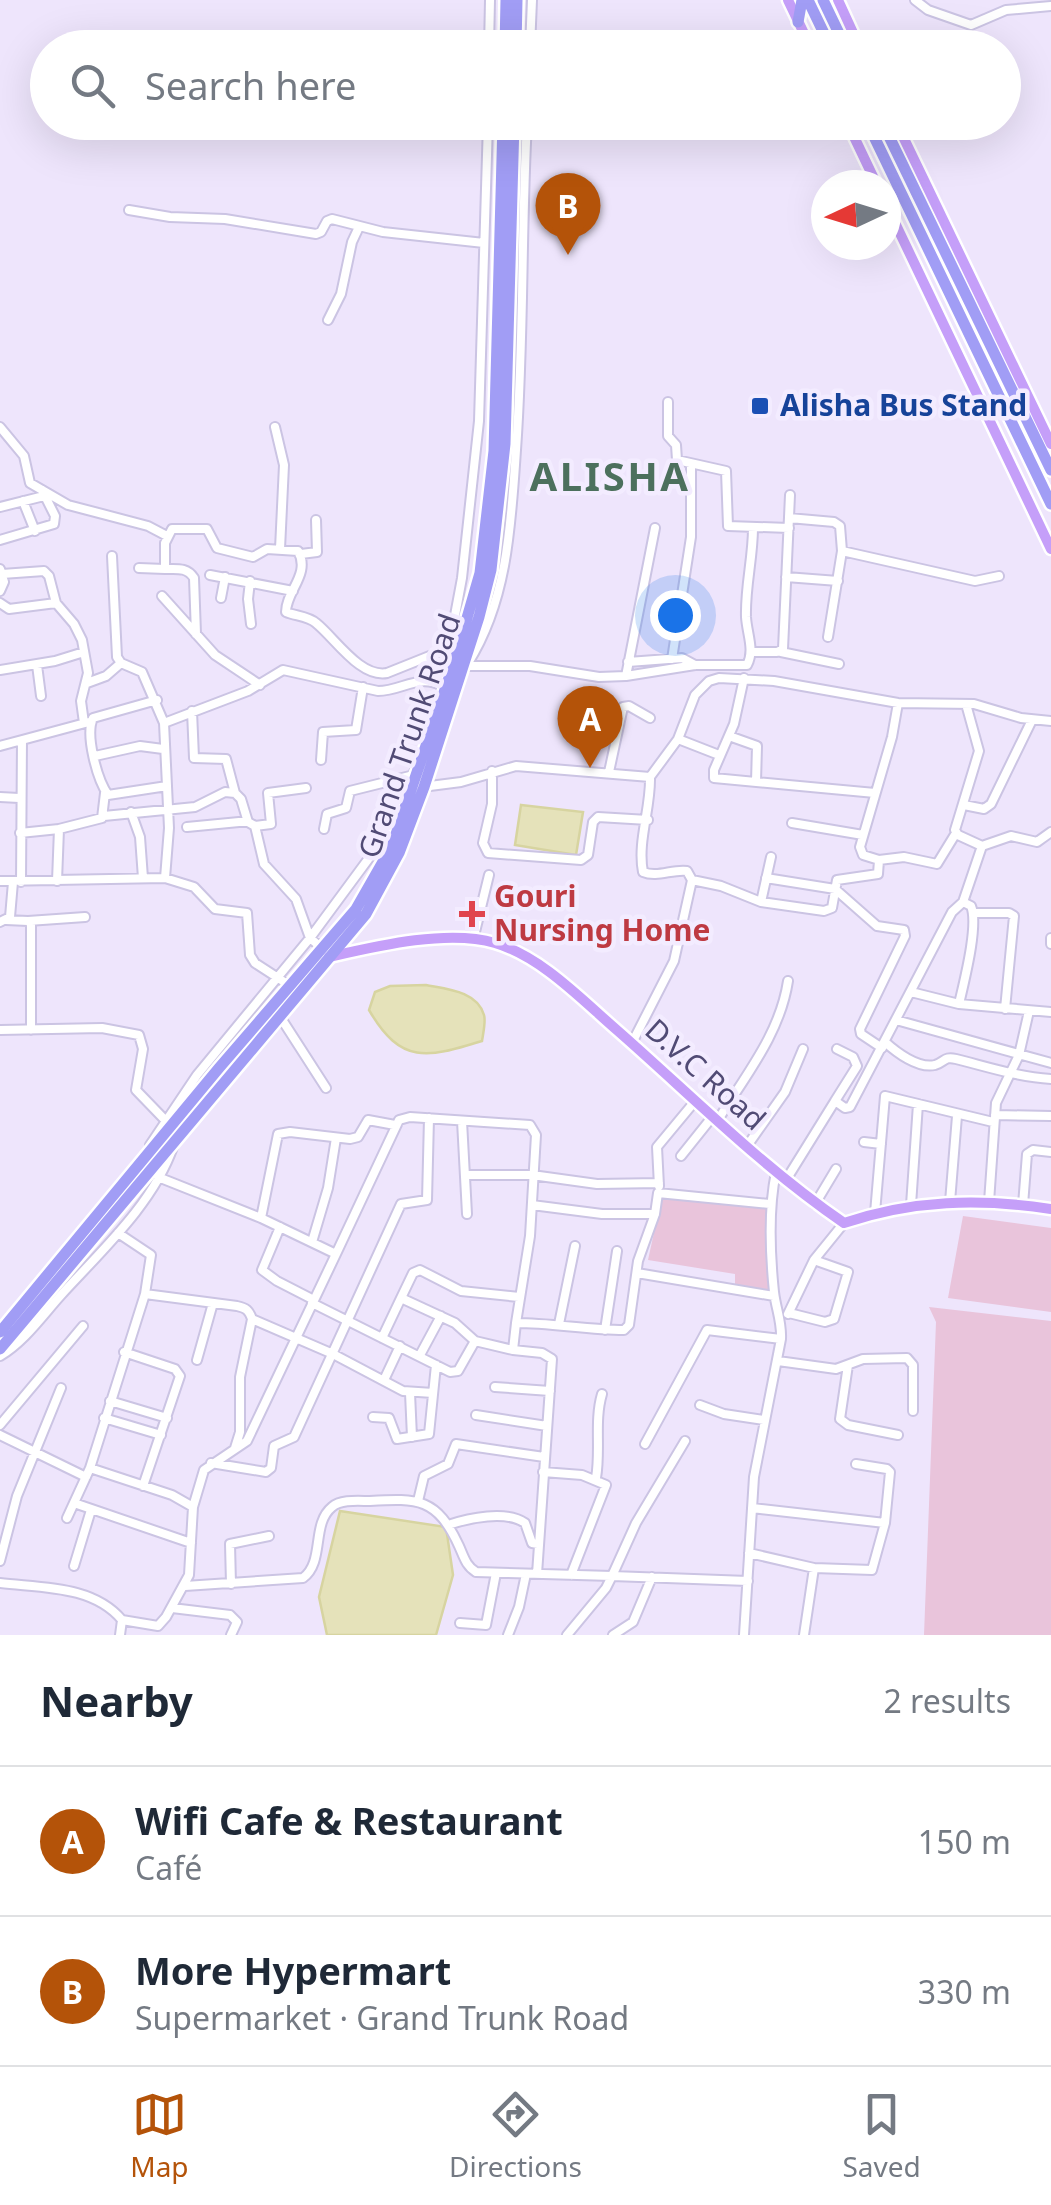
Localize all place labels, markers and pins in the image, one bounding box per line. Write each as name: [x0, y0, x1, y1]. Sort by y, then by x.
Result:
pin: B: [536, 172, 600, 255]
place label: Alisha Bus Stand: [780, 384, 1027, 425]
marker: Alisha Bus Stand: [749, 395, 771, 417]
pin: A: [558, 686, 622, 768]
place label: Gouri Nursing Home: [494, 875, 710, 950]
marker: Gouri Nursing Home: [459, 901, 485, 927]

